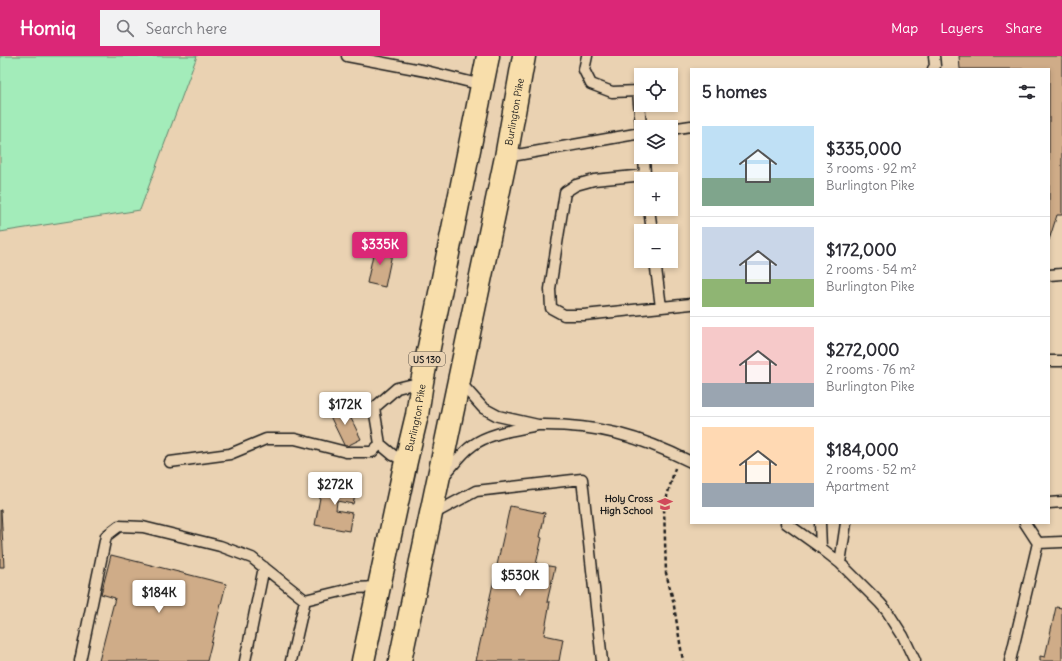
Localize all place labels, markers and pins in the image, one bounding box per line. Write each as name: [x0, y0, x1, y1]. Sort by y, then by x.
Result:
pin: $335K: [352, 232, 408, 266]
pin: $172K: [317, 392, 373, 426]
pin: $272K: [307, 472, 363, 506]
place label: Holy Cross High School: [600, 492, 653, 517]
school or university icon: Holy Cross High School: [656, 495, 674, 513]
pin: $530K: [492, 563, 548, 597]
pin: $184K: [131, 580, 187, 614]

